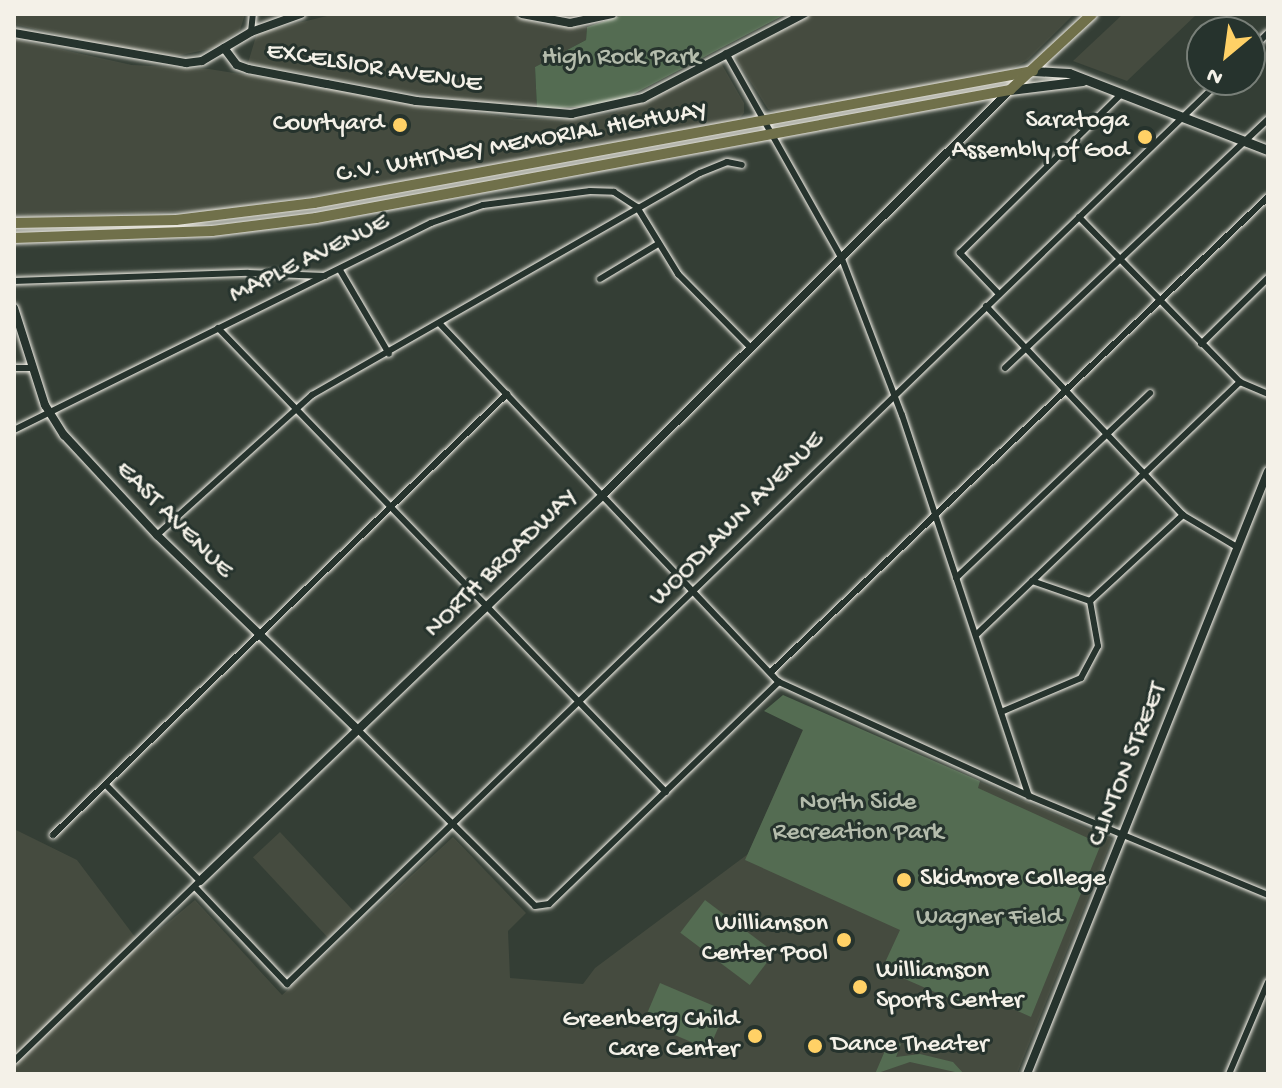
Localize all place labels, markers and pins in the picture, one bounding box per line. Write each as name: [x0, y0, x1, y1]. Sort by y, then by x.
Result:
place label: Saratoga Assembly of God: [951, 106, 1129, 168]
place label: Courtyard: [273, 109, 384, 141]
marker: Courtyard: [391, 116, 409, 134]
marker: Saratoga Assembly of God: [1136, 128, 1154, 146]
place label: Skidmore College: [920, 864, 1106, 896]
marker: Skidmore College: [895, 871, 913, 889]
place label: Williamson Center Pool: [702, 909, 828, 970]
marker: Williamson Center Pool: [835, 931, 853, 949]
place label: Williamson Sports Center: [876, 956, 1023, 1018]
marker: Williamson Sports Center: [851, 978, 869, 996]
place label: Greenberg Child Care Center: [562, 1005, 739, 1066]
marker: Greenberg Child Care Center: [746, 1027, 764, 1045]
place label: Dance Theater: [831, 1030, 988, 1062]
marker: Dance Theater: [806, 1037, 824, 1055]

